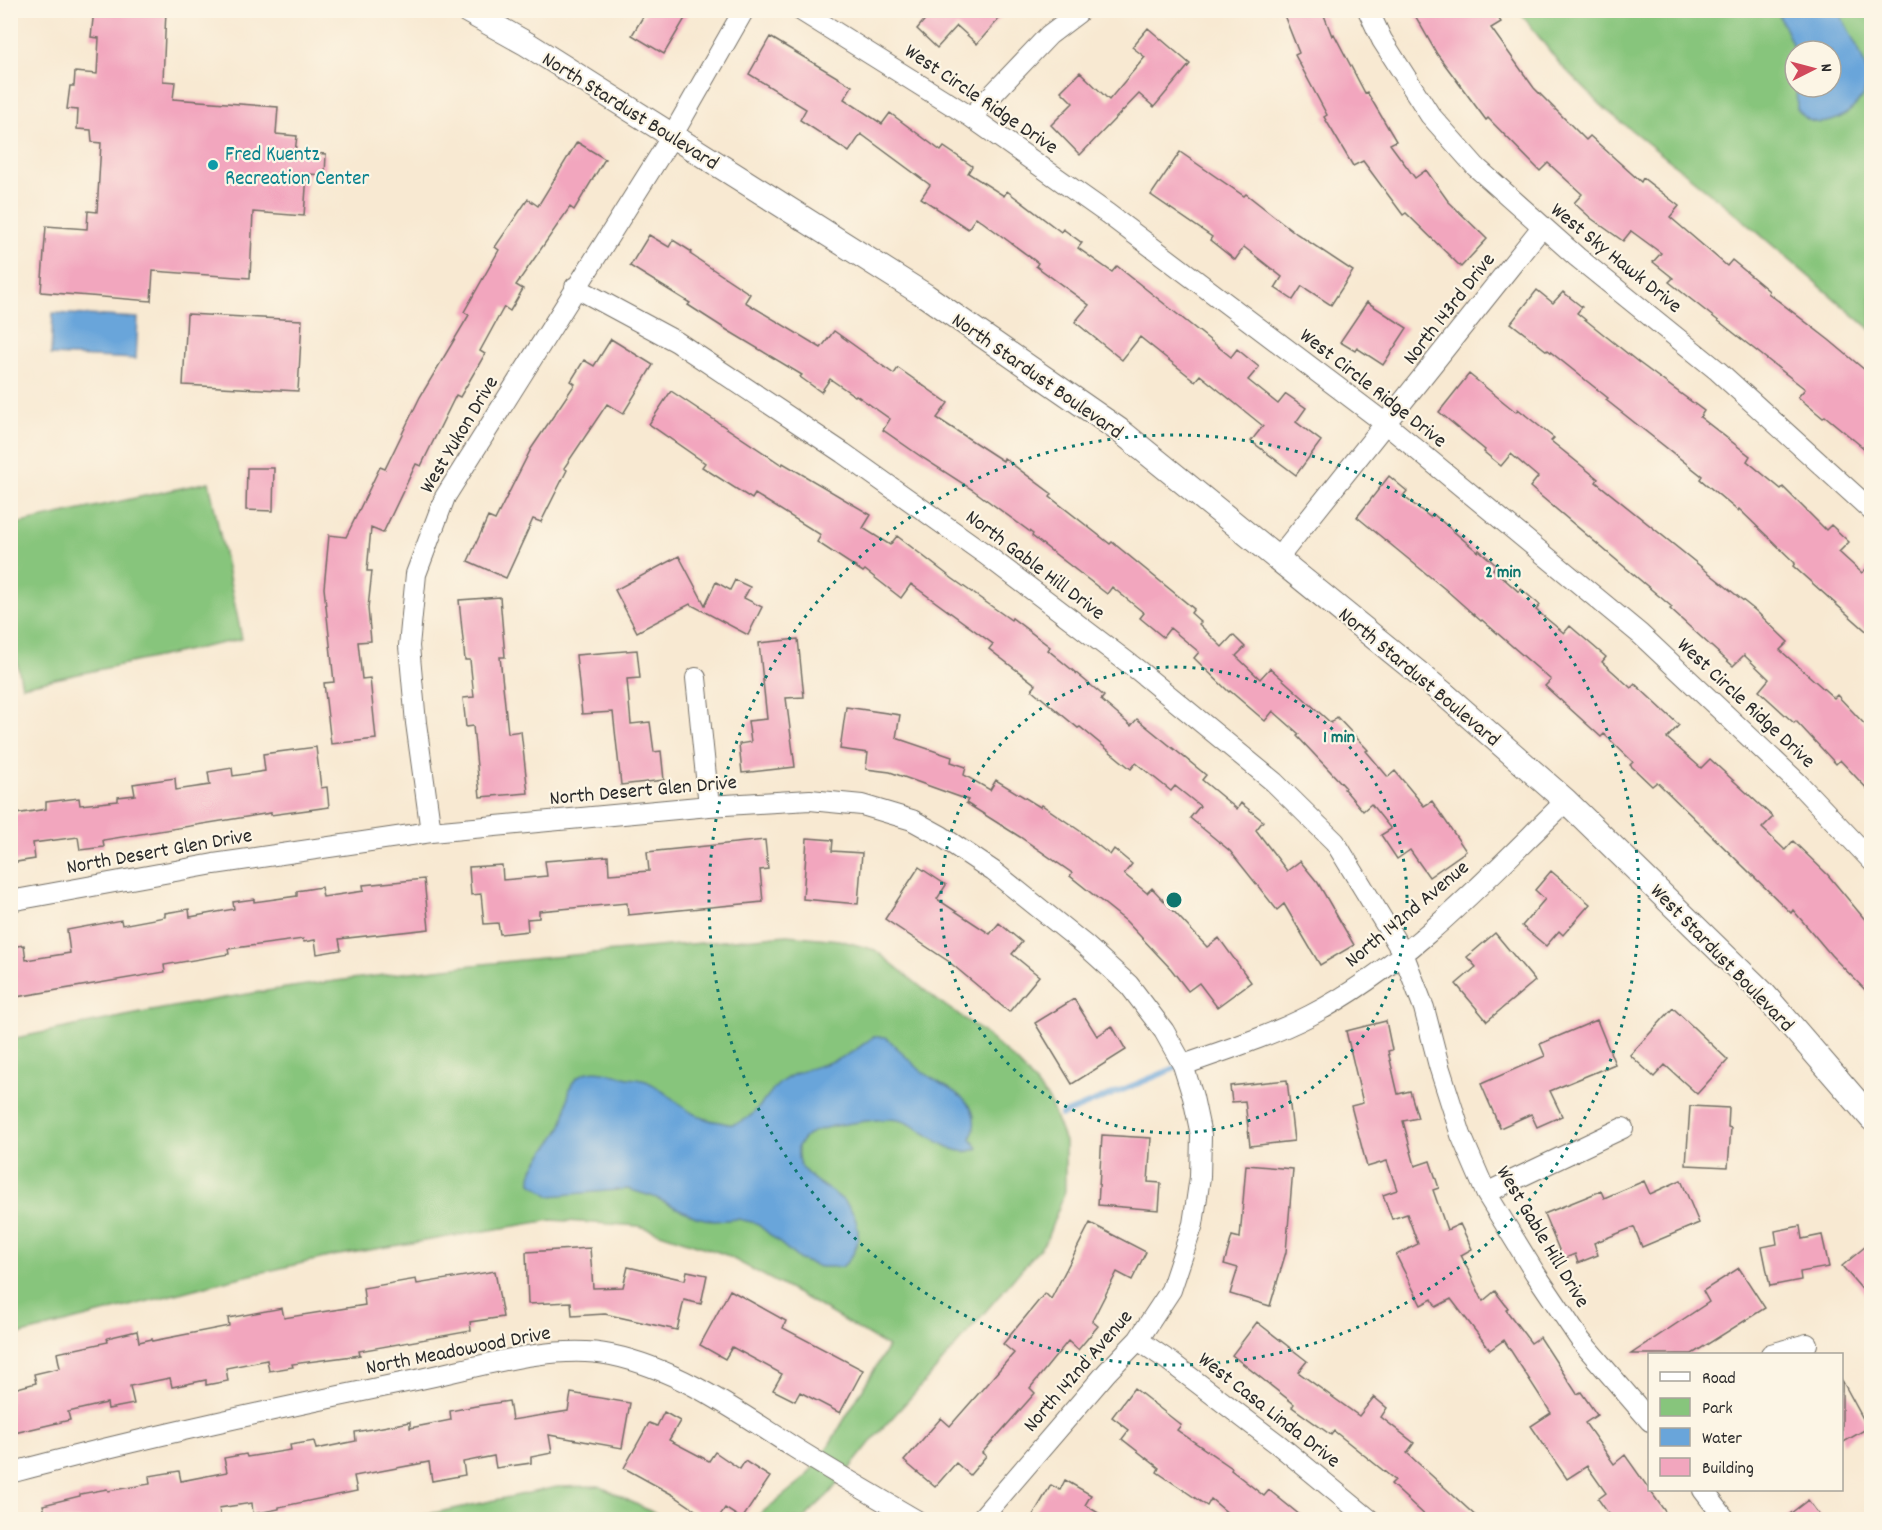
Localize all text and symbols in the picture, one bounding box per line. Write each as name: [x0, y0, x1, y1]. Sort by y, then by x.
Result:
street label: West Circle Ridge Drive: [897, 38, 1063, 163]
north arrow: [1783, 39, 1843, 99]
street label: North Stardust Boulevard: [535, 46, 724, 179]
text: N: [1814, 63, 1837, 73]
place label: Fred Kuentz Recreation Center: [225, 141, 370, 195]
marker: Fred Kuentz Recreation Center: [206, 158, 220, 172]
street label: West Sky Hawk Drive: [1543, 197, 1687, 322]
street label: North 143rd Drive: [1397, 247, 1504, 372]
street label: North Stardust Boulevard: [944, 307, 1128, 448]
street label: West Circle Ridge Drive: [1292, 322, 1452, 457]
street label: West Yukon Drive: [414, 371, 508, 500]
street label: North Gable Hill Drive: [958, 504, 1110, 629]
text: 2 min: [1485, 561, 1521, 586]
street label: North Stardust Boulevard: [1330, 601, 1506, 755]
street label: West Circle Ridge Drive: [1669, 632, 1821, 776]
text: 1 min: [1323, 726, 1355, 751]
street label: North Desert Glen Drive: [548, 769, 738, 815]
street label: North Desert Glen Drive: [64, 822, 255, 884]
street label: North 142nd Avenue: [1339, 854, 1477, 976]
street label: West Stardust Boulevard: [1642, 878, 1800, 1040]
centre of rings: [1164, 890, 1184, 910]
street label: West Gable Hill Drive: [1487, 1161, 1596, 1314]
street label: North 142nd Avenue: [1017, 1304, 1141, 1440]
street label: North Meadowood Drive: [364, 1319, 554, 1385]
street label: West Casa Linda Drive: [1191, 1346, 1346, 1477]
legend: [1648, 1353, 1843, 1491]
text: Road: [1702, 1367, 1736, 1392]
text: Park: [1702, 1397, 1733, 1422]
text: Water: [1702, 1427, 1742, 1452]
text: Building: [1702, 1457, 1754, 1482]

